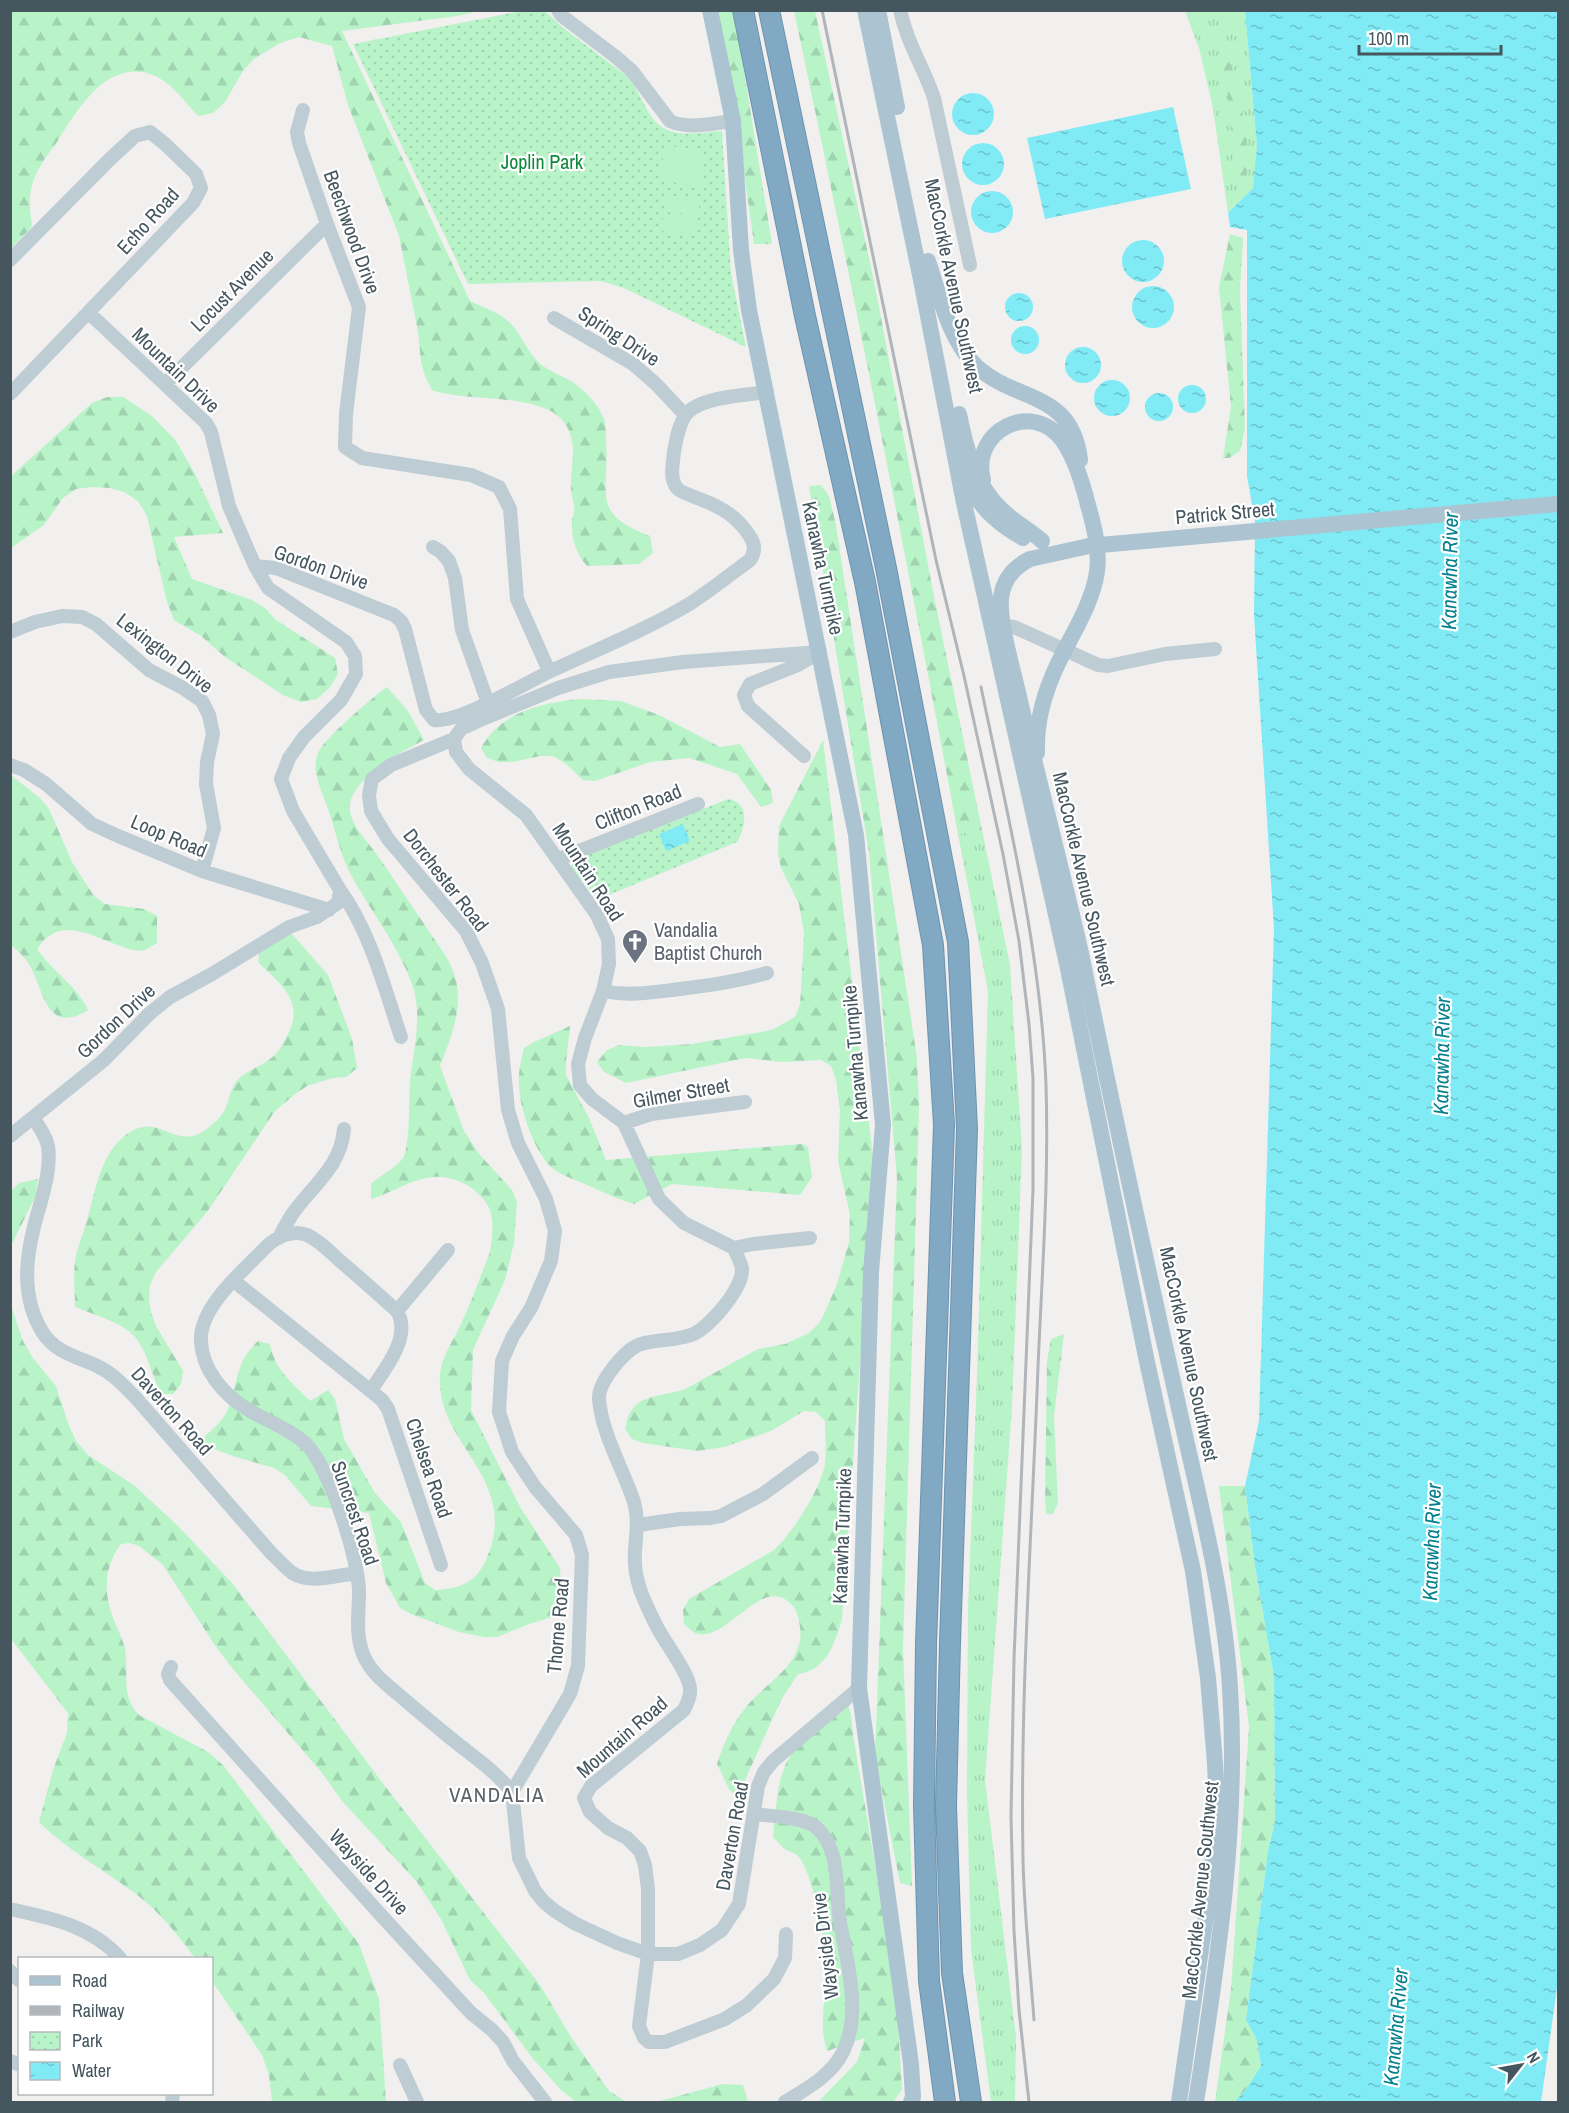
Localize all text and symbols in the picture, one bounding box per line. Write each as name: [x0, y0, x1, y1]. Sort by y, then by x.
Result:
scale bar: [1359, 18, 1502, 56]
text: 100 m: [1368, 26, 1409, 51]
park label: Joplin Park: [501, 148, 584, 175]
street label: Beechwood Drive: [318, 166, 387, 297]
street label: MacCorkle Avenue Southwest: [919, 176, 990, 396]
street label: Echo Road: [110, 181, 185, 260]
street label: Locust Avenue: [184, 242, 279, 337]
street label: Spring Drive: [573, 299, 665, 372]
street label: Mountain Drive: [127, 321, 226, 418]
street label: Patrick Street: [1174, 495, 1276, 530]
street label: Kanawha Turnpike: [796, 499, 851, 637]
water label: Kanawha River: [1434, 511, 1465, 630]
street label: Gordon Drive: [270, 538, 372, 595]
street label: Lexington Drive: [111, 606, 219, 699]
street label: MacCorkle Avenue Southwest: [1047, 769, 1122, 989]
street label: Clifton Road: [590, 777, 685, 836]
street label: Loop Road: [127, 807, 211, 864]
street label: Mountain Road: [547, 817, 630, 926]
street label: Dorchester Road: [398, 823, 495, 937]
place label: Vandalia Baptist Church: [654, 916, 762, 966]
church icon: Vandalia Baptist Church: [620, 927, 650, 965]
street label: Gordon Drive: [70, 977, 161, 1064]
street label: Kanawha Turnpike: [835, 984, 874, 1122]
water label: Kanawha River: [1426, 996, 1457, 1115]
street label: Gilmer Street: [631, 1071, 732, 1114]
street label: MacCorkle Avenue Southwest: [1154, 1244, 1225, 1464]
street label: Daverton Road: [125, 1361, 219, 1461]
street label: Chelsea Road: [400, 1414, 459, 1521]
street label: Suncrest Road: [325, 1457, 386, 1569]
street label: Kanawha Turnpike: [826, 1468, 857, 1604]
water label: Kanawha River: [1415, 1481, 1448, 1601]
street label: Thorne Road: [540, 1577, 575, 1675]
street label: Mountain Road: [570, 1690, 673, 1784]
street label: Daverton Road: [709, 1779, 754, 1893]
street label: MacCorkle Avenue Southwest: [1175, 1779, 1224, 2000]
district label: VANDALIA: [449, 1780, 545, 1809]
street label: Wayside Drive: [324, 1823, 415, 1920]
street label: Wayside Drive: [805, 1891, 844, 2001]
legend: [18, 1957, 213, 2095]
water label: Kanawha River: [1376, 1966, 1415, 2087]
text: Road: [72, 1968, 107, 1993]
text: Railway: [72, 1998, 125, 2023]
text: Park: [72, 2028, 103, 2053]
north arrow: [1491, 2035, 1551, 2095]
text: N: [1522, 2048, 1546, 2067]
text: Water: [72, 2058, 111, 2083]

